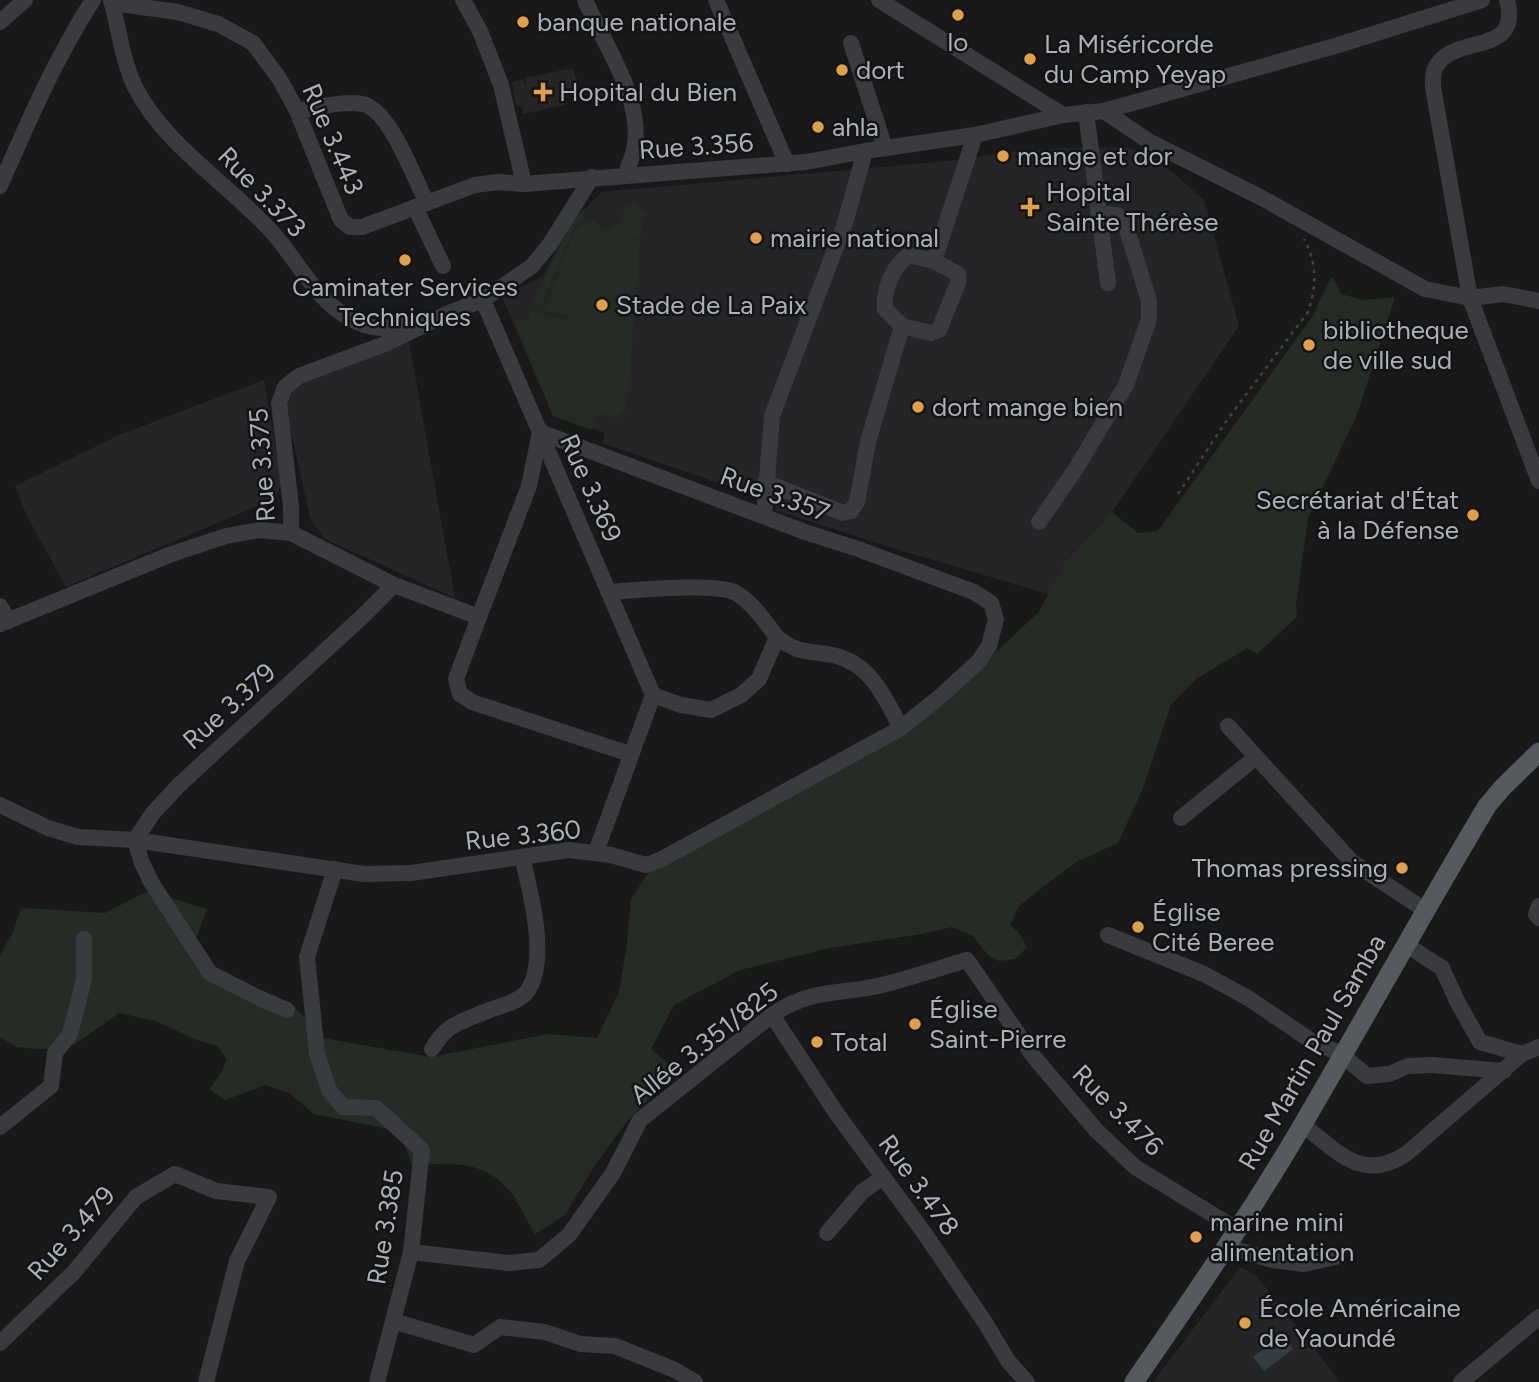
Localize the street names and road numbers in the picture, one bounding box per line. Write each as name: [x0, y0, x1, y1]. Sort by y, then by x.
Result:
street label: Rue 3.443: [295, 79, 371, 199]
street label: Rue 3.356: [638, 126, 754, 166]
street label: Rue 3.373: [211, 140, 313, 244]
street label: Rue 3.375: [242, 407, 282, 523]
street label: Rue 3.369: [553, 429, 629, 547]
street label: Rue 3.357: [716, 459, 834, 529]
street label: Rue 3.379: [176, 656, 282, 756]
street label: Rue 3.360: [463, 813, 583, 857]
street label: Rue Martin Paul Samba: [1231, 928, 1393, 1176]
street label: Allée 3.351/825: [624, 975, 784, 1111]
street label: Rue 3.476: [1066, 1058, 1170, 1162]
street label: Rue 3.478: [872, 1128, 966, 1242]
street label: Rue 3.385: [360, 1167, 410, 1287]
street label: Rue 3.479: [20, 1179, 122, 1287]

